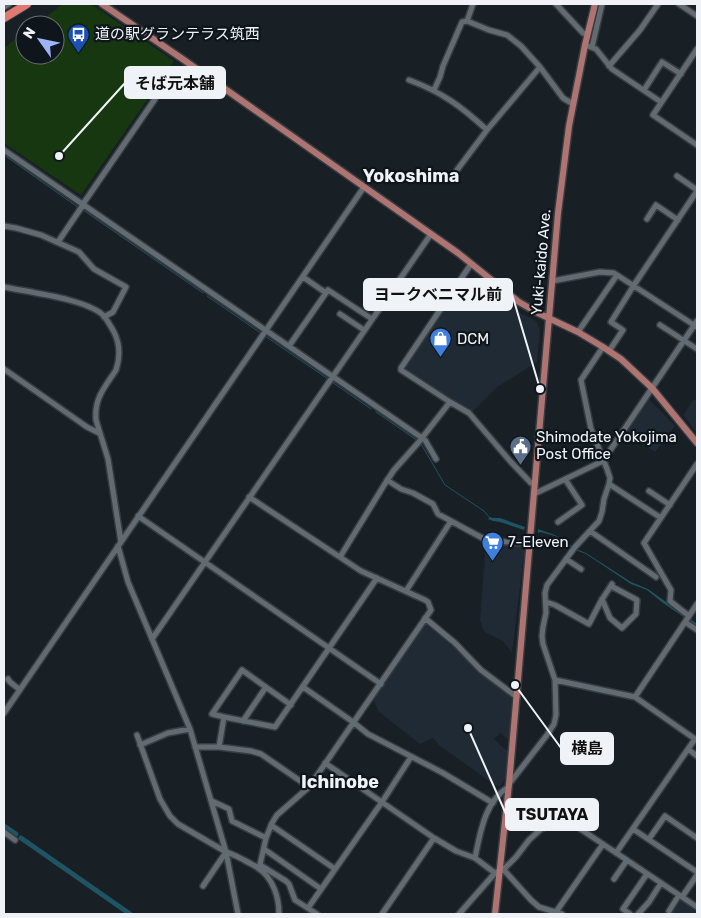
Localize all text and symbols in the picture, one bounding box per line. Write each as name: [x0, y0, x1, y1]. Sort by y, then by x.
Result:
north arrow: [15, 15, 65, 65]
bus stop icon: 道の駅グランテラス筑西: [67, 22, 91, 53]
text: N: [20, 24, 39, 42]
place label: 道の駅グランテラス筑西: [95, 25, 260, 43]
callout: そば元本舗: [125, 67, 225, 98]
text: そば元本舗: [135, 74, 215, 93]
district label: Yokoshima: [363, 165, 459, 187]
street label: Yuki-kaido Ave.: [527, 208, 555, 316]
callout: ヨークベニマル前: [364, 279, 512, 310]
text: ヨークベニマル前: [374, 285, 502, 304]
shop icon: DCM: [429, 327, 453, 358]
place label: DCM: [457, 330, 489, 348]
place label: Shimodate Yokojima Post Office: [536, 428, 677, 463]
public building icon: Shimodate Yokojima Post Office: [508, 434, 532, 465]
supermarket icon: 7-Eleven: [480, 530, 504, 561]
place label: 7-Eleven: [508, 533, 569, 551]
callout: 横島: [561, 733, 613, 764]
text: 横島: [571, 739, 603, 758]
district label: Ichinobe: [301, 771, 379, 793]
callout: TSUTAYA: [506, 799, 598, 830]
text: TSUTAYA: [516, 805, 589, 824]

